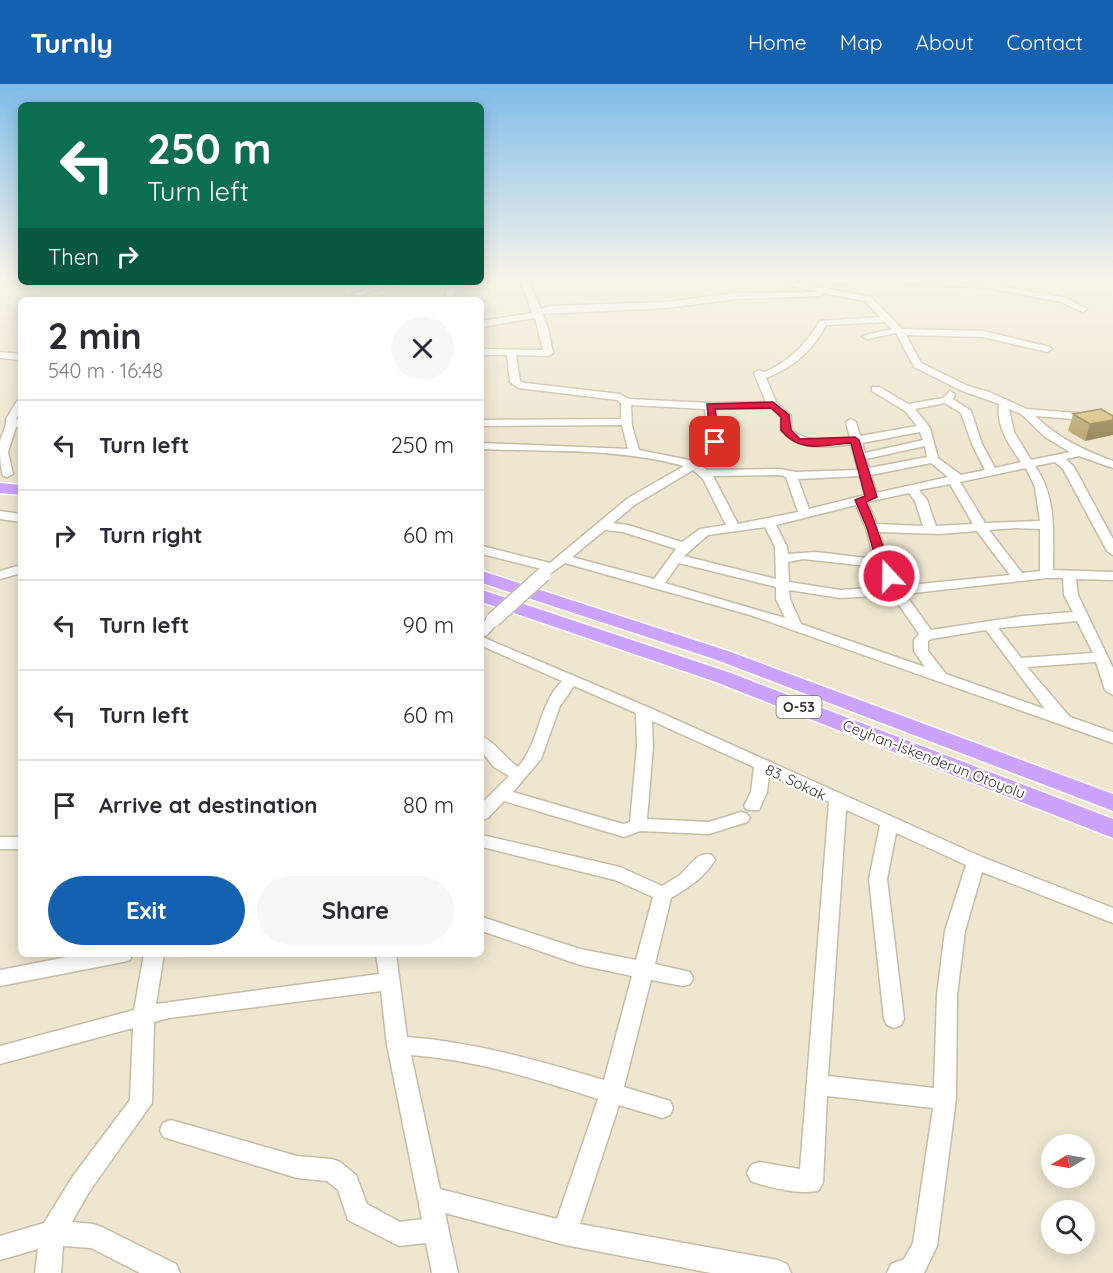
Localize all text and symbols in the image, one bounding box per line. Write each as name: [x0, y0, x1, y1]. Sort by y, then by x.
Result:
text: Turnly: [30, 25, 113, 60]
text: Home: [748, 29, 807, 55]
text: Map: [840, 29, 883, 55]
text: About: [916, 29, 974, 55]
text: Contact: [1007, 29, 1083, 55]
text: 250 m: [147, 122, 271, 175]
icon: left: [48, 126, 126, 204]
text: Turn left: [147, 174, 249, 208]
icon: right: [111, 240, 144, 273]
text: Then: [48, 243, 99, 271]
text: 2 min: [48, 313, 142, 358]
button: close: [391, 317, 454, 380]
text: 540 m · 16:48: [48, 358, 163, 383]
pin: [689, 416, 740, 467]
icon: arrive: [698, 425, 731, 458]
icon: left: [48, 429, 81, 462]
text: Turn left: [99, 431, 189, 459]
text: 250 m: [391, 431, 454, 459]
icon: right: [48, 519, 81, 552]
text: Turn right: [99, 521, 203, 549]
text: 60 m: [403, 521, 454, 549]
position arrow: [857, 544, 921, 608]
icon: left: [48, 609, 81, 642]
text: Turn left: [99, 611, 189, 639]
text: 90 m: [403, 611, 454, 639]
road number: O-53: [776, 696, 822, 718]
icon: left: [48, 699, 81, 732]
text: Turn left: [99, 701, 189, 729]
text: 60 m: [403, 701, 454, 729]
street label: Ceyhan-İskenderun Otoyolu: [840, 715, 1028, 803]
street label: 83. Sokak: [762, 760, 830, 804]
icon: arrive: [48, 789, 81, 822]
text: Arrive at destination: [99, 791, 317, 819]
text: 80 m: [403, 791, 454, 819]
button: Exit: [48, 876, 245, 945]
button: Share: [257, 876, 454, 945]
north arrow: [1041, 1134, 1095, 1188]
map controls: [1041, 1134, 1095, 1254]
button: search: [1041, 1200, 1095, 1254]

